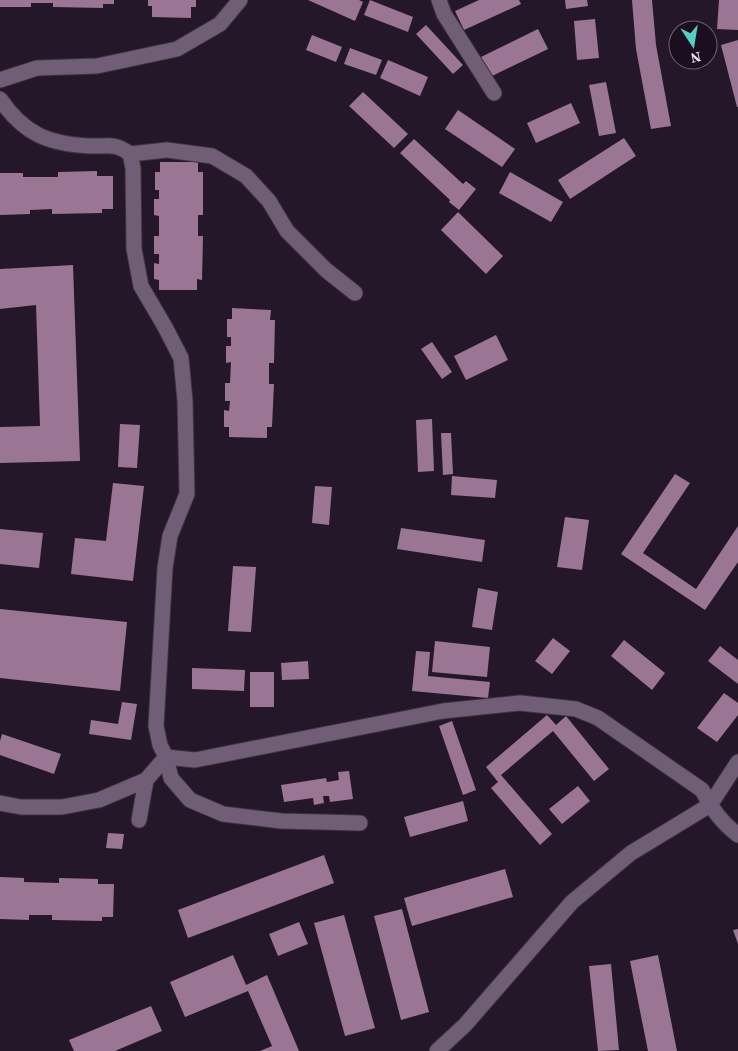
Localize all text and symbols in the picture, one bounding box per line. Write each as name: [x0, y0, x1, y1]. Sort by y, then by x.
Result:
north arrow: [668, 20, 718, 70]
text: N: [689, 47, 703, 69]

